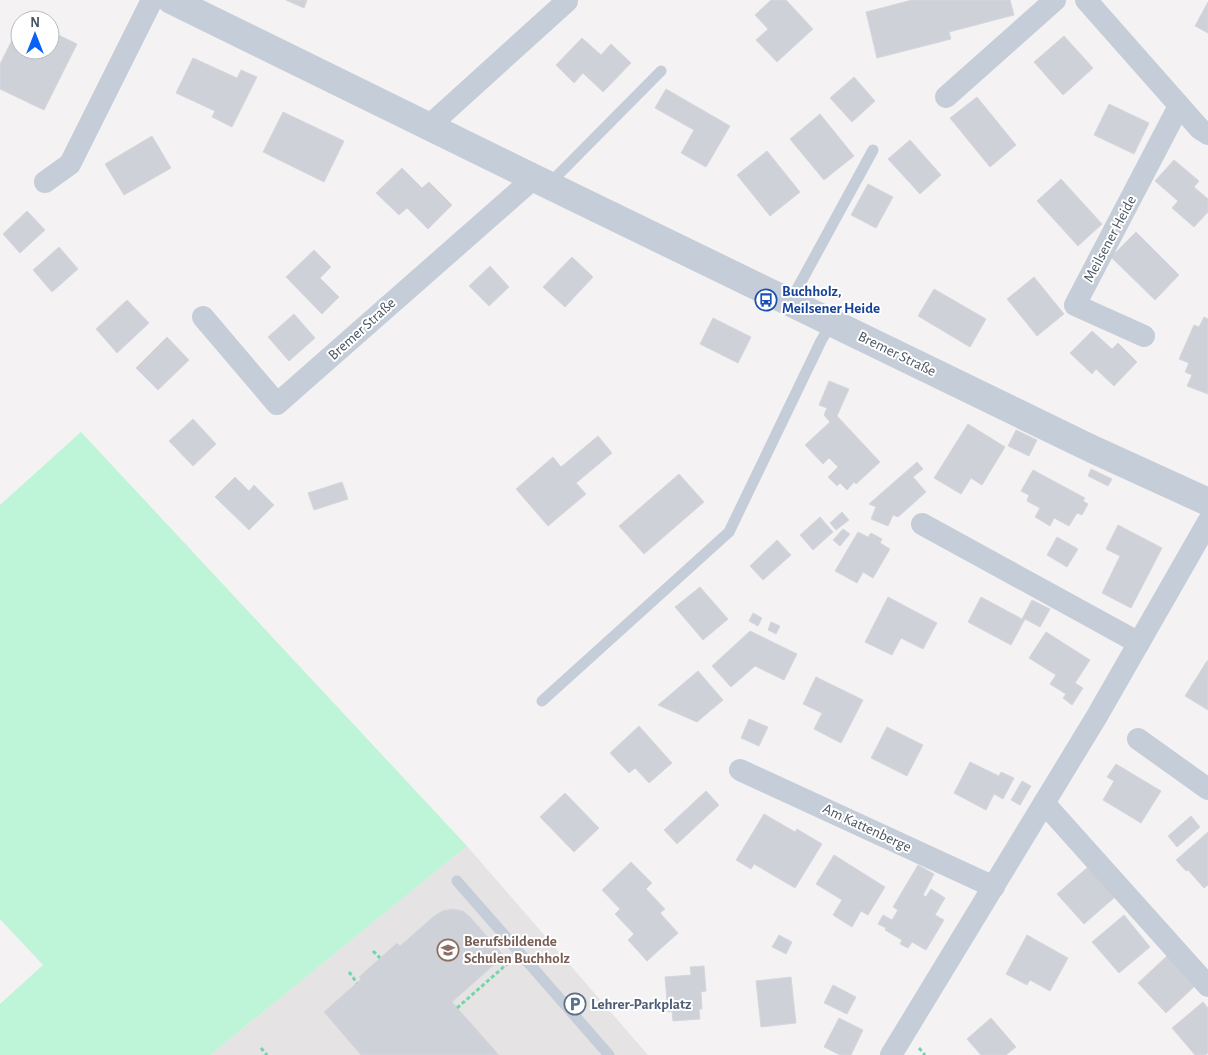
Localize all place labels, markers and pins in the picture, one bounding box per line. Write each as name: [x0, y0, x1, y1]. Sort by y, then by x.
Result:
place label: Buchholz, Meilsener Heide: [782, 284, 880, 316]
bus stop icon: Buchholz, Meilsener Heide: [754, 288, 778, 312]
place label: Berufsbildende Schulen Buchholz: [464, 934, 570, 966]
school or university icon: Berufsbildende Schulen Buchholz: [436, 938, 460, 962]
parking icon: Lehrer-Parkplatz: [563, 992, 587, 1016]
place label: Lehrer-Parkplatz: [591, 997, 691, 1012]

